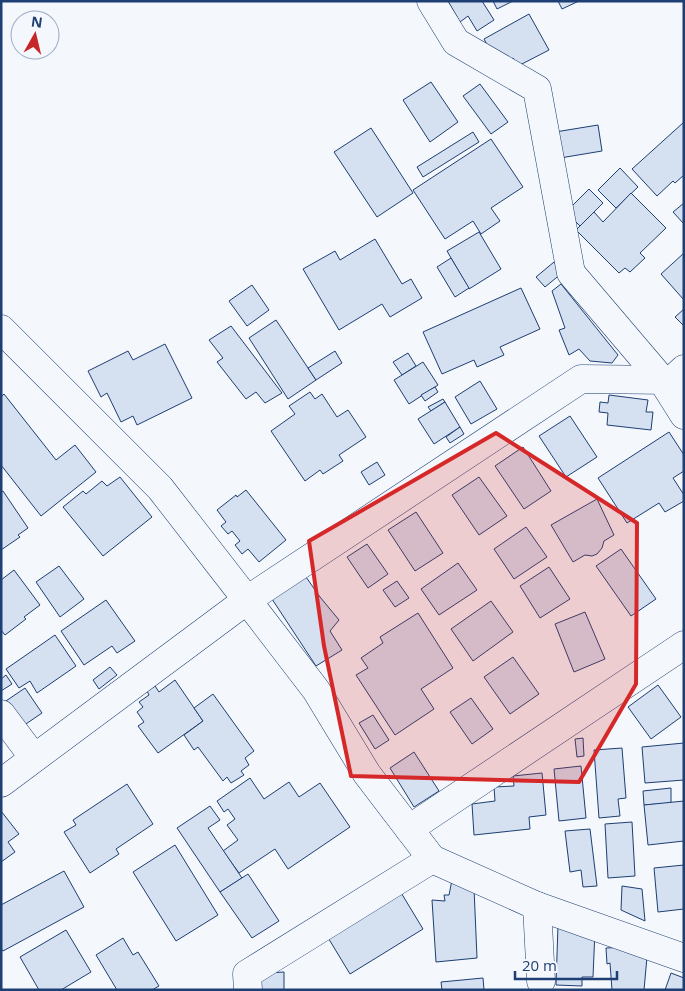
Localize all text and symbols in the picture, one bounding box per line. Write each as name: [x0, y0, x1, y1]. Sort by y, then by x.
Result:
north arrow: [10, 10, 60, 60]
text: N: [30, 11, 44, 32]
scale bar: [515, 948, 618, 980]
text: 20 m: [522, 955, 557, 975]

